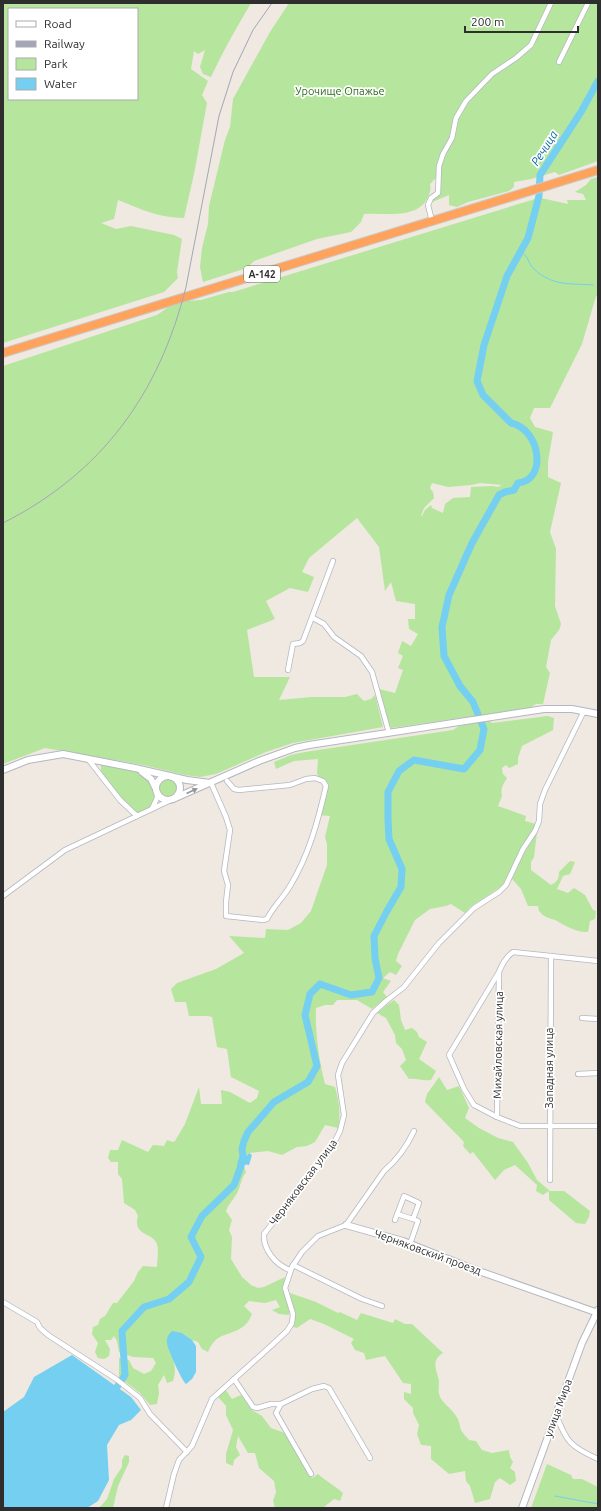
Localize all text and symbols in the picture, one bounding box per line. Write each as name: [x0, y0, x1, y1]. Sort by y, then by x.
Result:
legend: [8, 8, 138, 100]
scale bar: [465, 8, 578, 34]
text: 200 m: [471, 15, 504, 28]
text: Road: [44, 17, 72, 30]
text: Railway: [44, 37, 85, 50]
text: Park: [44, 57, 68, 70]
text: Water: [44, 77, 77, 90]
park label: Урочище Опажье: [295, 85, 385, 97]
water label: Речица: [528, 128, 560, 168]
road number: А-142: [244, 266, 280, 282]
one-way arrow: [186, 788, 198, 794]
street label: Михайловская улица: [491, 991, 505, 1099]
street label: Западная улица: [543, 1028, 555, 1108]
street label: Черняковская улица: [267, 1137, 339, 1227]
street label: Черняковский проезд: [373, 1227, 484, 1277]
street label: улица Мира: [542, 1377, 574, 1439]

